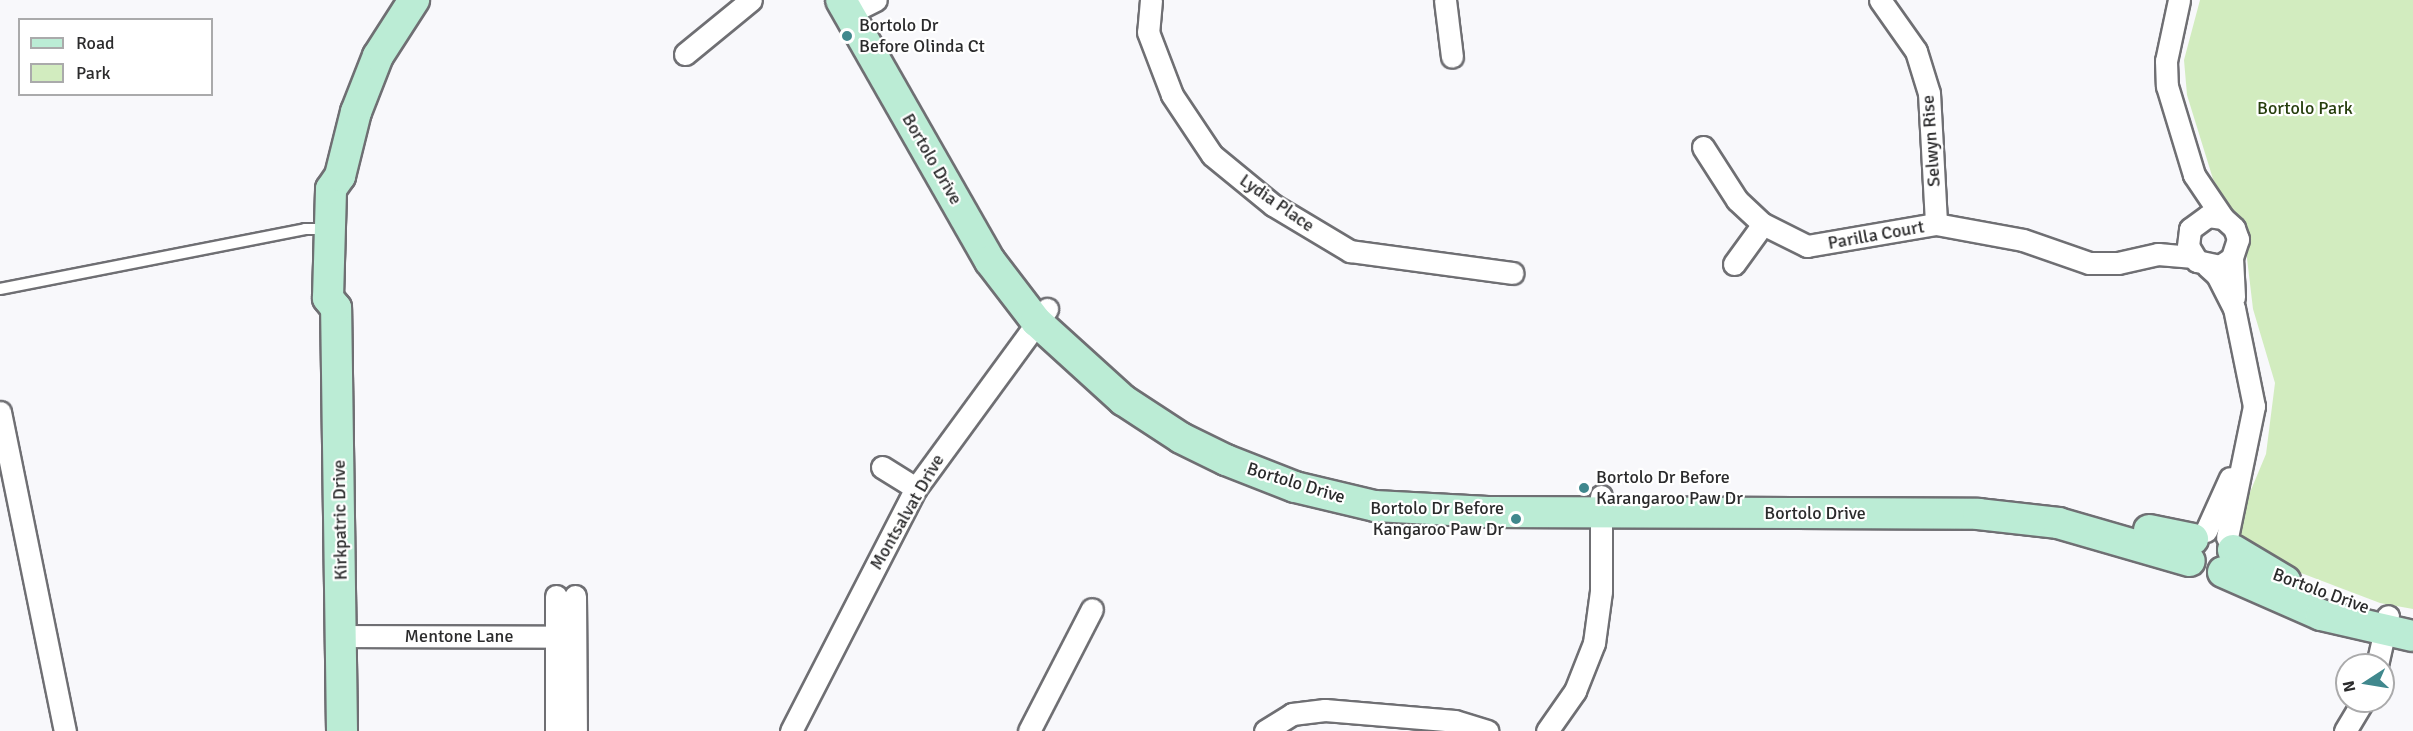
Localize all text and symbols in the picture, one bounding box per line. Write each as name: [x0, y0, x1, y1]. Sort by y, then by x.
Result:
place label: Bortolo Dr Before Olinda Ct: [859, 15, 985, 57]
legend: [18, 18, 213, 96]
marker: Bortolo Dr Before Olinda Ct: [840, 29, 854, 43]
text: Road: [76, 32, 115, 54]
text: Park: [76, 62, 111, 84]
street label: Selwyn Rise: [1917, 94, 1945, 188]
park label: Bortolo Park: [2257, 97, 2353, 119]
street label: Bortolo Drive: [897, 110, 967, 208]
street label: Lydia Place: [1235, 169, 1319, 237]
street label: Parilla Court: [1826, 216, 1926, 254]
street label: Montsalvat Drive: [865, 450, 949, 574]
street label: Bortolo Drive: [1244, 458, 1348, 508]
street label: Kirkpatric Drive: [328, 460, 352, 580]
place label: Bortolo Dr Before Karangaroo Paw Dr: [1596, 467, 1743, 510]
marker: Bortolo Dr Before Karangaroo Paw Dr: [1577, 481, 1591, 495]
place label: Bortolo Dr Before Kangaroo Paw Dr: [1370, 498, 1504, 540]
street label: Bortolo Drive: [1764, 502, 1866, 524]
marker: Bortolo Dr Before Kangaroo Paw Dr: [1509, 512, 1523, 526]
street label: Bortolo Drive: [2270, 564, 2372, 618]
street label: Mentone Lane: [405, 625, 513, 647]
north arrow: [2335, 653, 2395, 713]
text: N: [2338, 679, 2360, 694]

